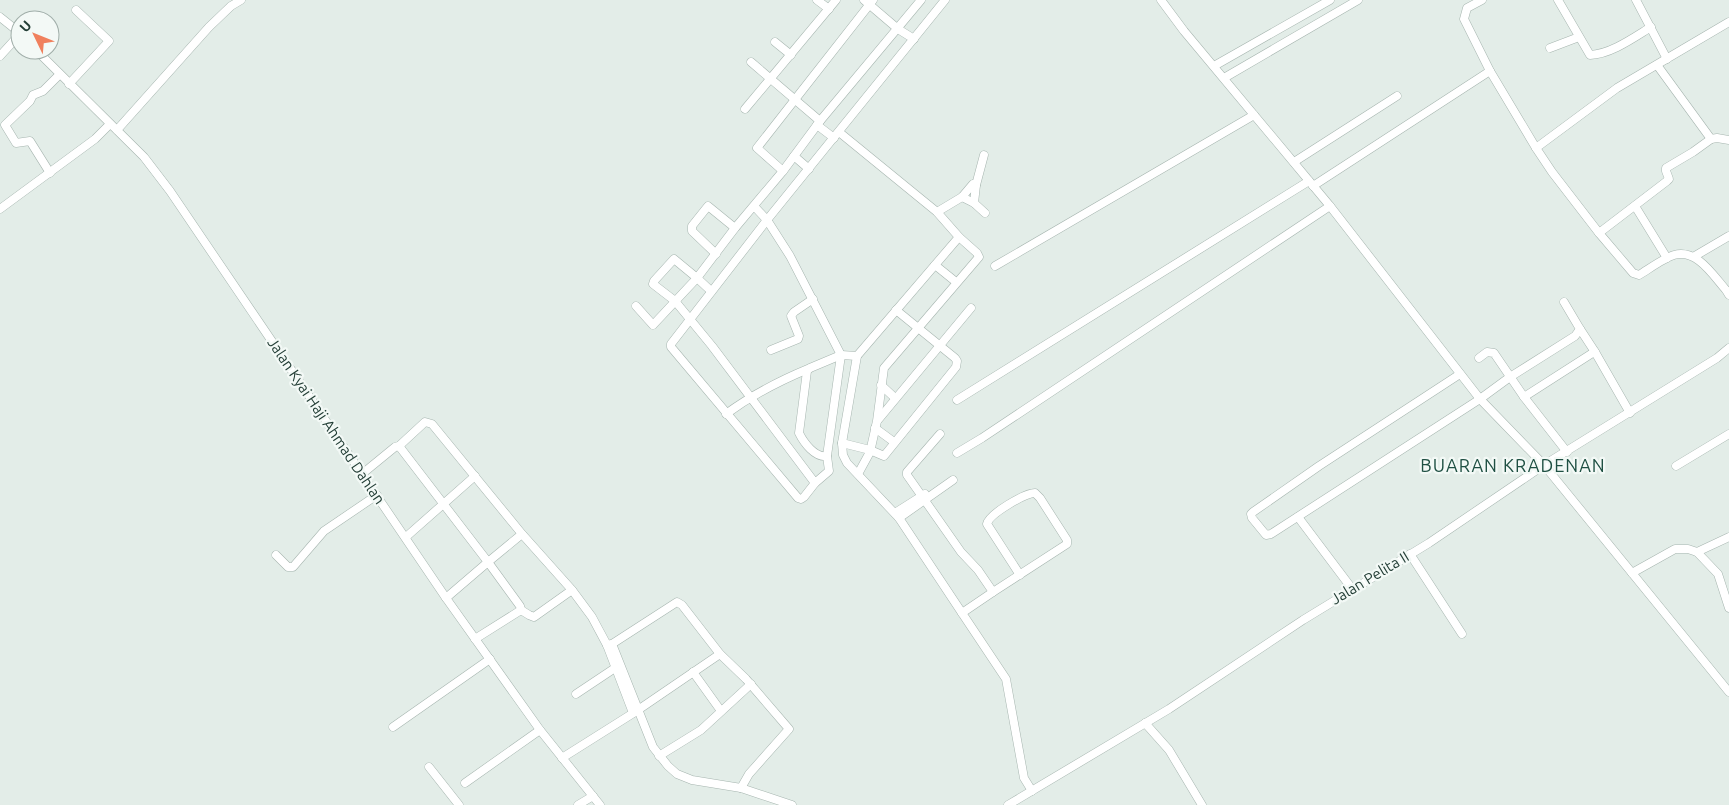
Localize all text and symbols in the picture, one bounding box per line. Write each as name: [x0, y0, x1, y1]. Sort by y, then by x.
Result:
north arrow: [10, 10, 60, 60]
text: U: [16, 17, 35, 35]
street label: Jalan Kyai Haji Ahmad Dahlan: [264, 334, 389, 507]
district label: BUARAN KRADENAN: [1420, 455, 1606, 475]
street label: Jalan Pelita II: [1328, 548, 1412, 608]

